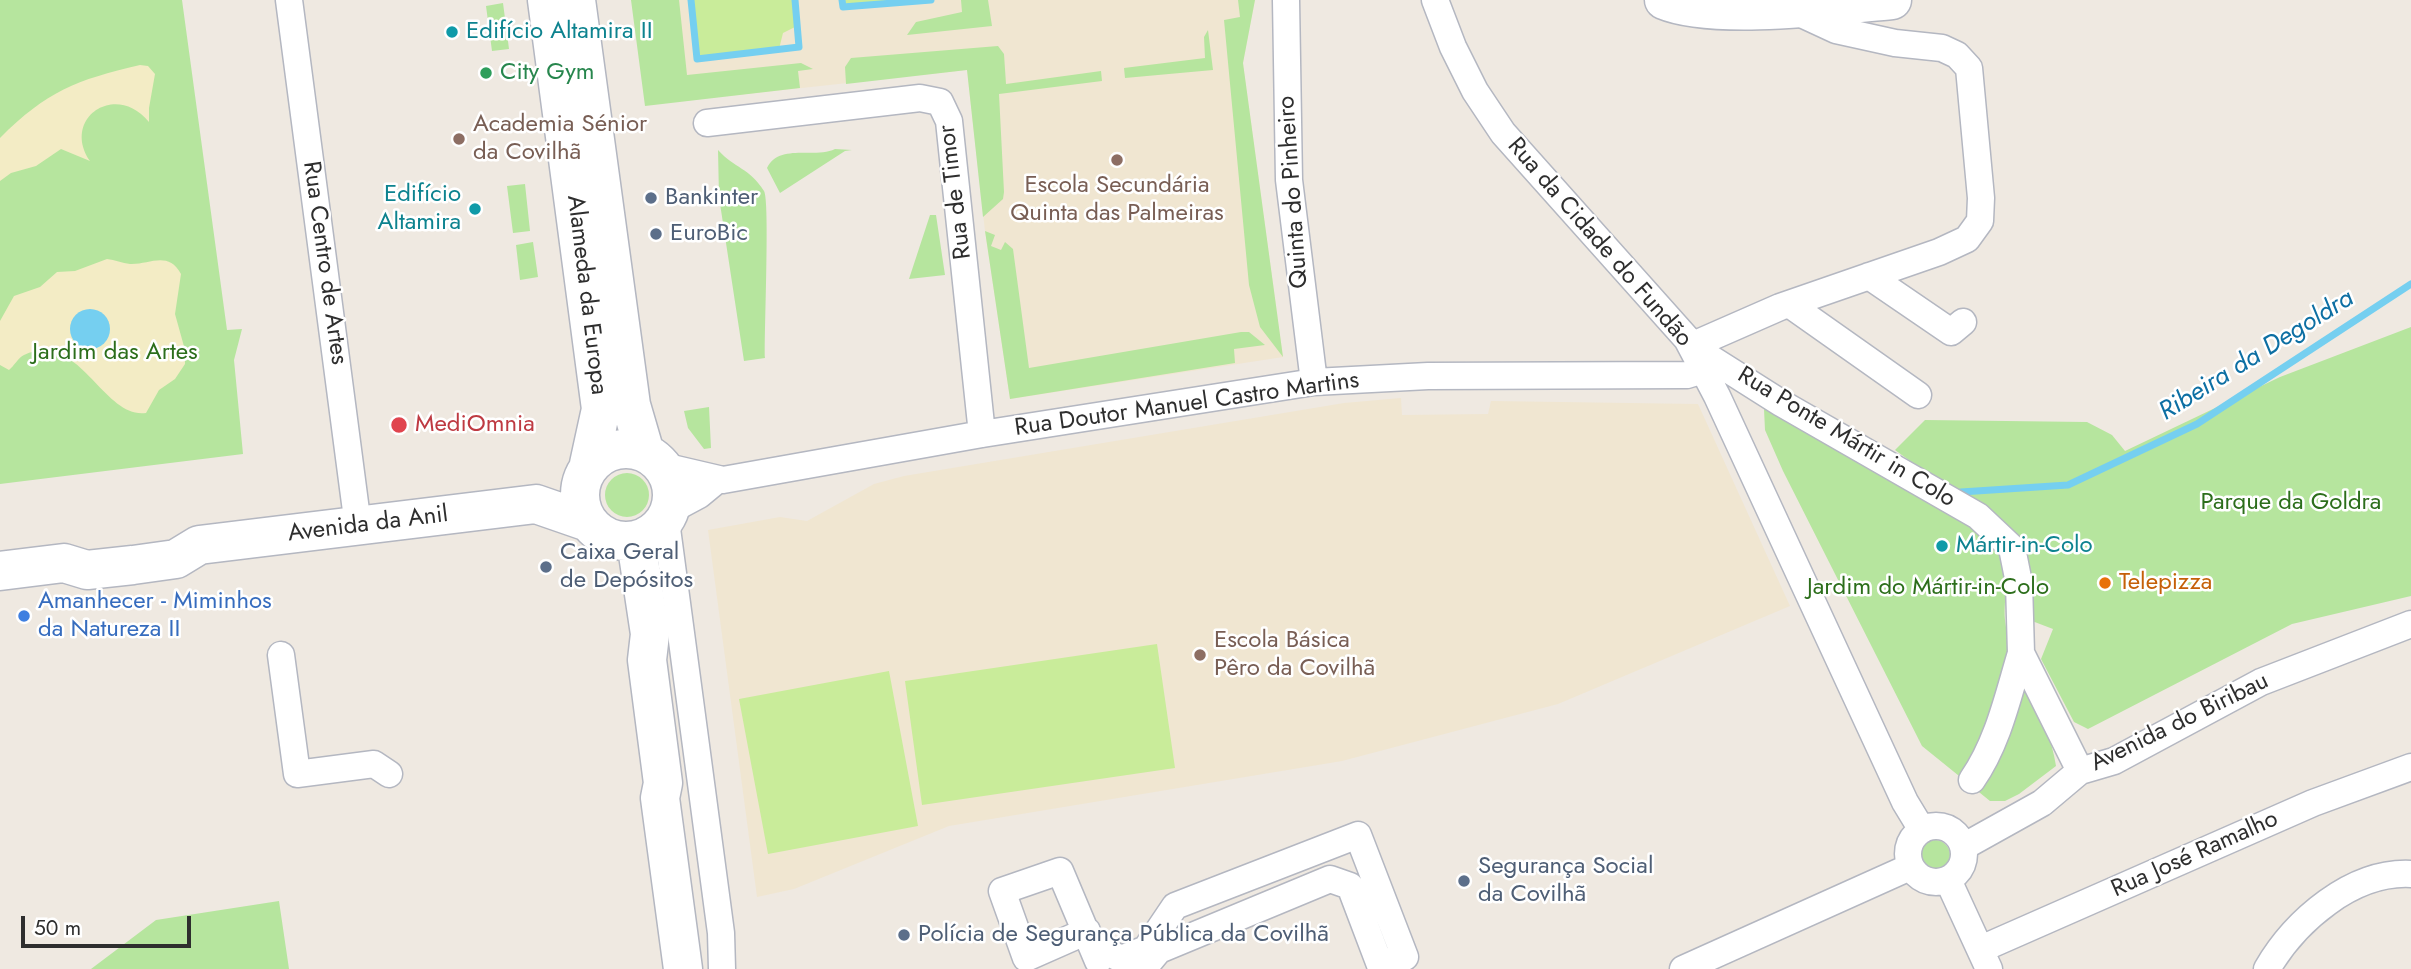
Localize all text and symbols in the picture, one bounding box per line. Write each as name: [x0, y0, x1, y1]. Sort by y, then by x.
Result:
place label: Edifício Altamira II: [466, 18, 653, 46]
marker: Edifício Altamira II: [444, 24, 460, 40]
place label: City Gym: [500, 59, 594, 87]
marker: City Gym: [478, 65, 494, 81]
street label: Quinta do Pinheiro: [1273, 95, 1315, 289]
place label: Academia Sénior da Covilhã: [473, 111, 647, 167]
street label: Rua de Timor: [933, 123, 979, 261]
marker: Academia Sénior da Covilhã: [451, 131, 467, 147]
street label: Rua da Cidade do Fundão: [1500, 133, 1698, 353]
marker: Escola Secundária Quinta das Palmeiras: [1109, 152, 1125, 168]
street label: Rua Centro de Artes: [295, 159, 353, 367]
place label: Escola Secundária Quinta das Palmeiras: [1010, 172, 1224, 228]
place label: Edifício Altamira: [378, 181, 461, 237]
place label: Bankinter: [665, 184, 758, 212]
marker: Bankinter: [643, 190, 659, 206]
street label: Alameda da Europa: [559, 194, 613, 396]
marker: Edifício Altamira: [467, 201, 483, 217]
place label: EuroBic: [670, 220, 748, 248]
marker: EuroBic: [648, 226, 664, 242]
water label: Ribeira da Degoldra: [2154, 284, 2360, 428]
park label: Jardim das Artes: [32, 339, 198, 367]
street label: Rua Ponte Mártir in Colo: [1732, 361, 1960, 515]
street label: Rua Doutor Manuel Castro Martins: [1013, 367, 1361, 443]
place label: MediOmnia: [415, 411, 535, 439]
marker: MediOmnia: [389, 415, 409, 435]
park label: Parque da Goldra: [2201, 489, 2381, 517]
street label: Avenida da Anil: [286, 501, 450, 549]
place label: Mártir-in-Colo: [1956, 532, 2093, 560]
marker: Mártir-in-Colo: [1934, 538, 1950, 554]
place label: Caixa Geral de Depósitos: [560, 539, 693, 595]
marker: Caixa Geral de Depósitos: [538, 559, 554, 575]
place label: Telepizza: [2119, 569, 2212, 597]
park label: Jardim do Mártir-in-Colo: [1807, 574, 2049, 602]
marker: Telepizza: [2097, 575, 2113, 591]
place label: Amanhecer - Miminhos da Natureza II: [38, 588, 272, 644]
marker: Amanhecer - Miminhos da Natureza II: [16, 608, 32, 624]
place label: Escola Básica Pêro da Covilhã: [1214, 627, 1375, 683]
marker: Escola Básica Pêro da Covilhã: [1192, 647, 1208, 663]
street label: Avenida do Biribau: [2086, 667, 2274, 779]
street label: Rua José Ramalho: [2107, 805, 2283, 905]
place label: Segurança Social da Covilhã: [1478, 853, 1653, 909]
marker: Segurança Social da Covilhã: [1456, 873, 1472, 889]
scale bar: [24, 902, 194, 946]
text: 50 m: [34, 913, 81, 943]
place label: Polícia de Segurança Pública da Covilhã: [918, 921, 1329, 949]
marker: Polícia de Segurança Pública da Covilhã: [896, 927, 912, 943]

